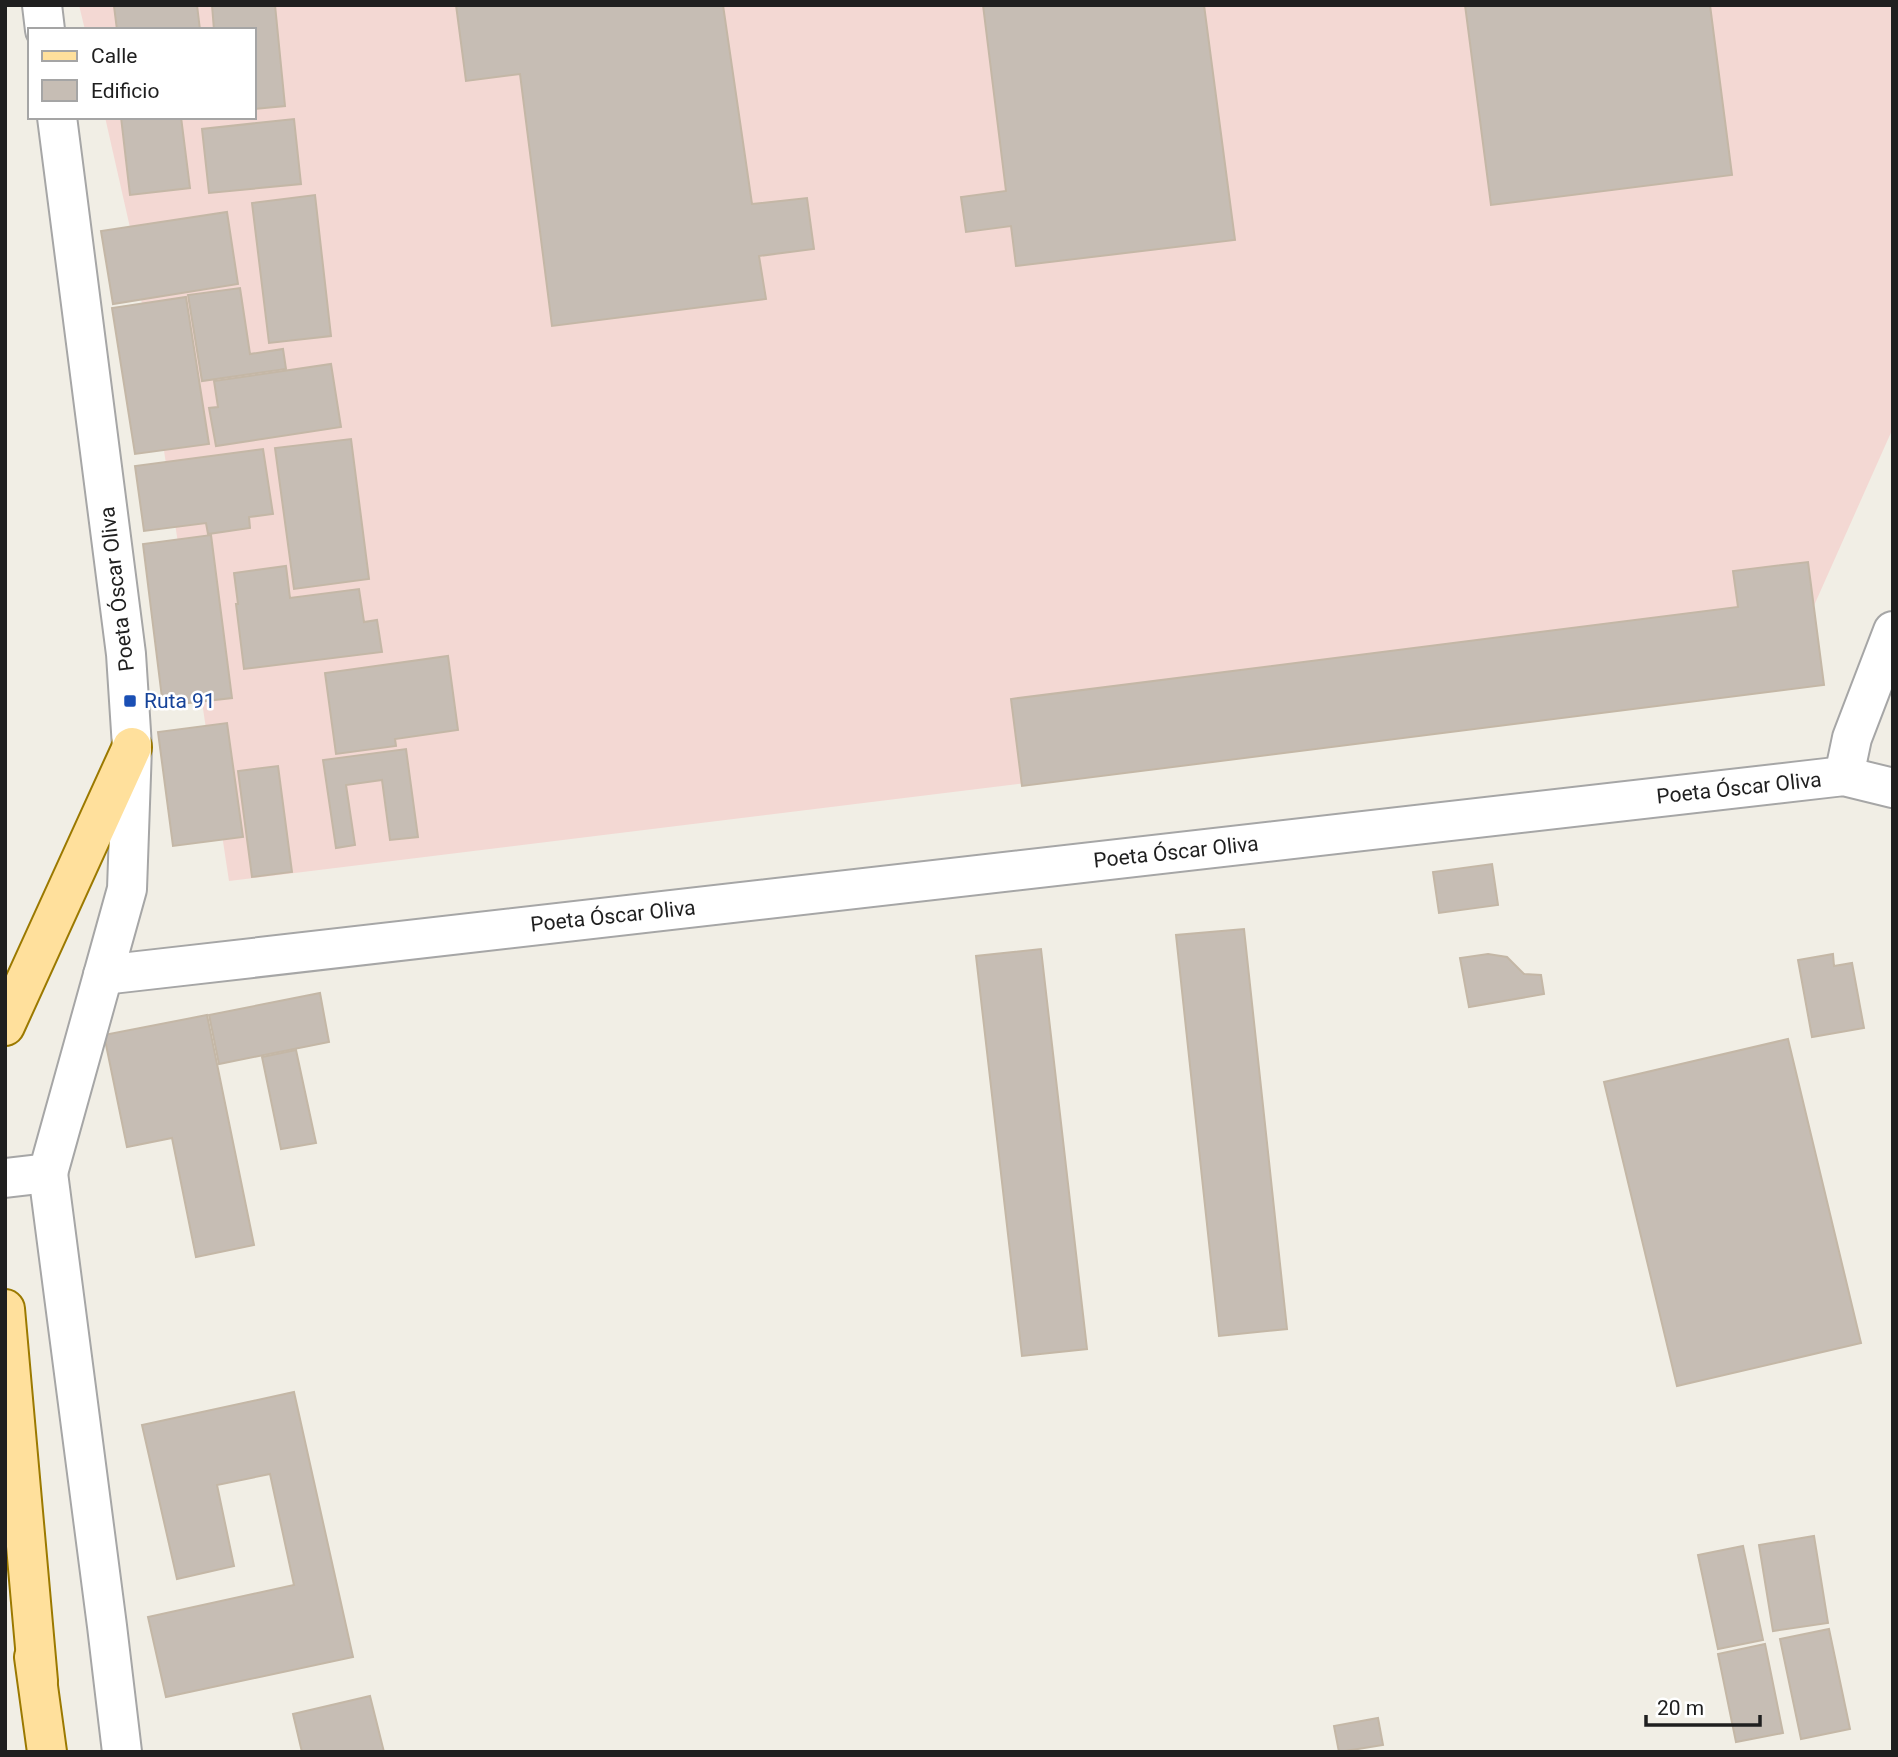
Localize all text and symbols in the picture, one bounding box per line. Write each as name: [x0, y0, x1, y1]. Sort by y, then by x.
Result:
legend: [28, 28, 256, 119]
text: Calle: [91, 44, 137, 68]
text: Edificio: [91, 79, 159, 103]
street label: Poeta Óscar Oliva: [95, 505, 139, 673]
place label: Ruta 91: [144, 689, 216, 713]
marker: Ruta 91: [122, 693, 138, 709]
street label: Poeta Óscar Oliva: [1655, 767, 1823, 809]
street label: Poeta Óscar Oliva: [1092, 831, 1260, 873]
street label: Poeta Óscar Oliva: [529, 895, 697, 937]
scale bar: [1646, 1684, 1760, 1728]
text: 20 m: [1657, 1696, 1704, 1720]

